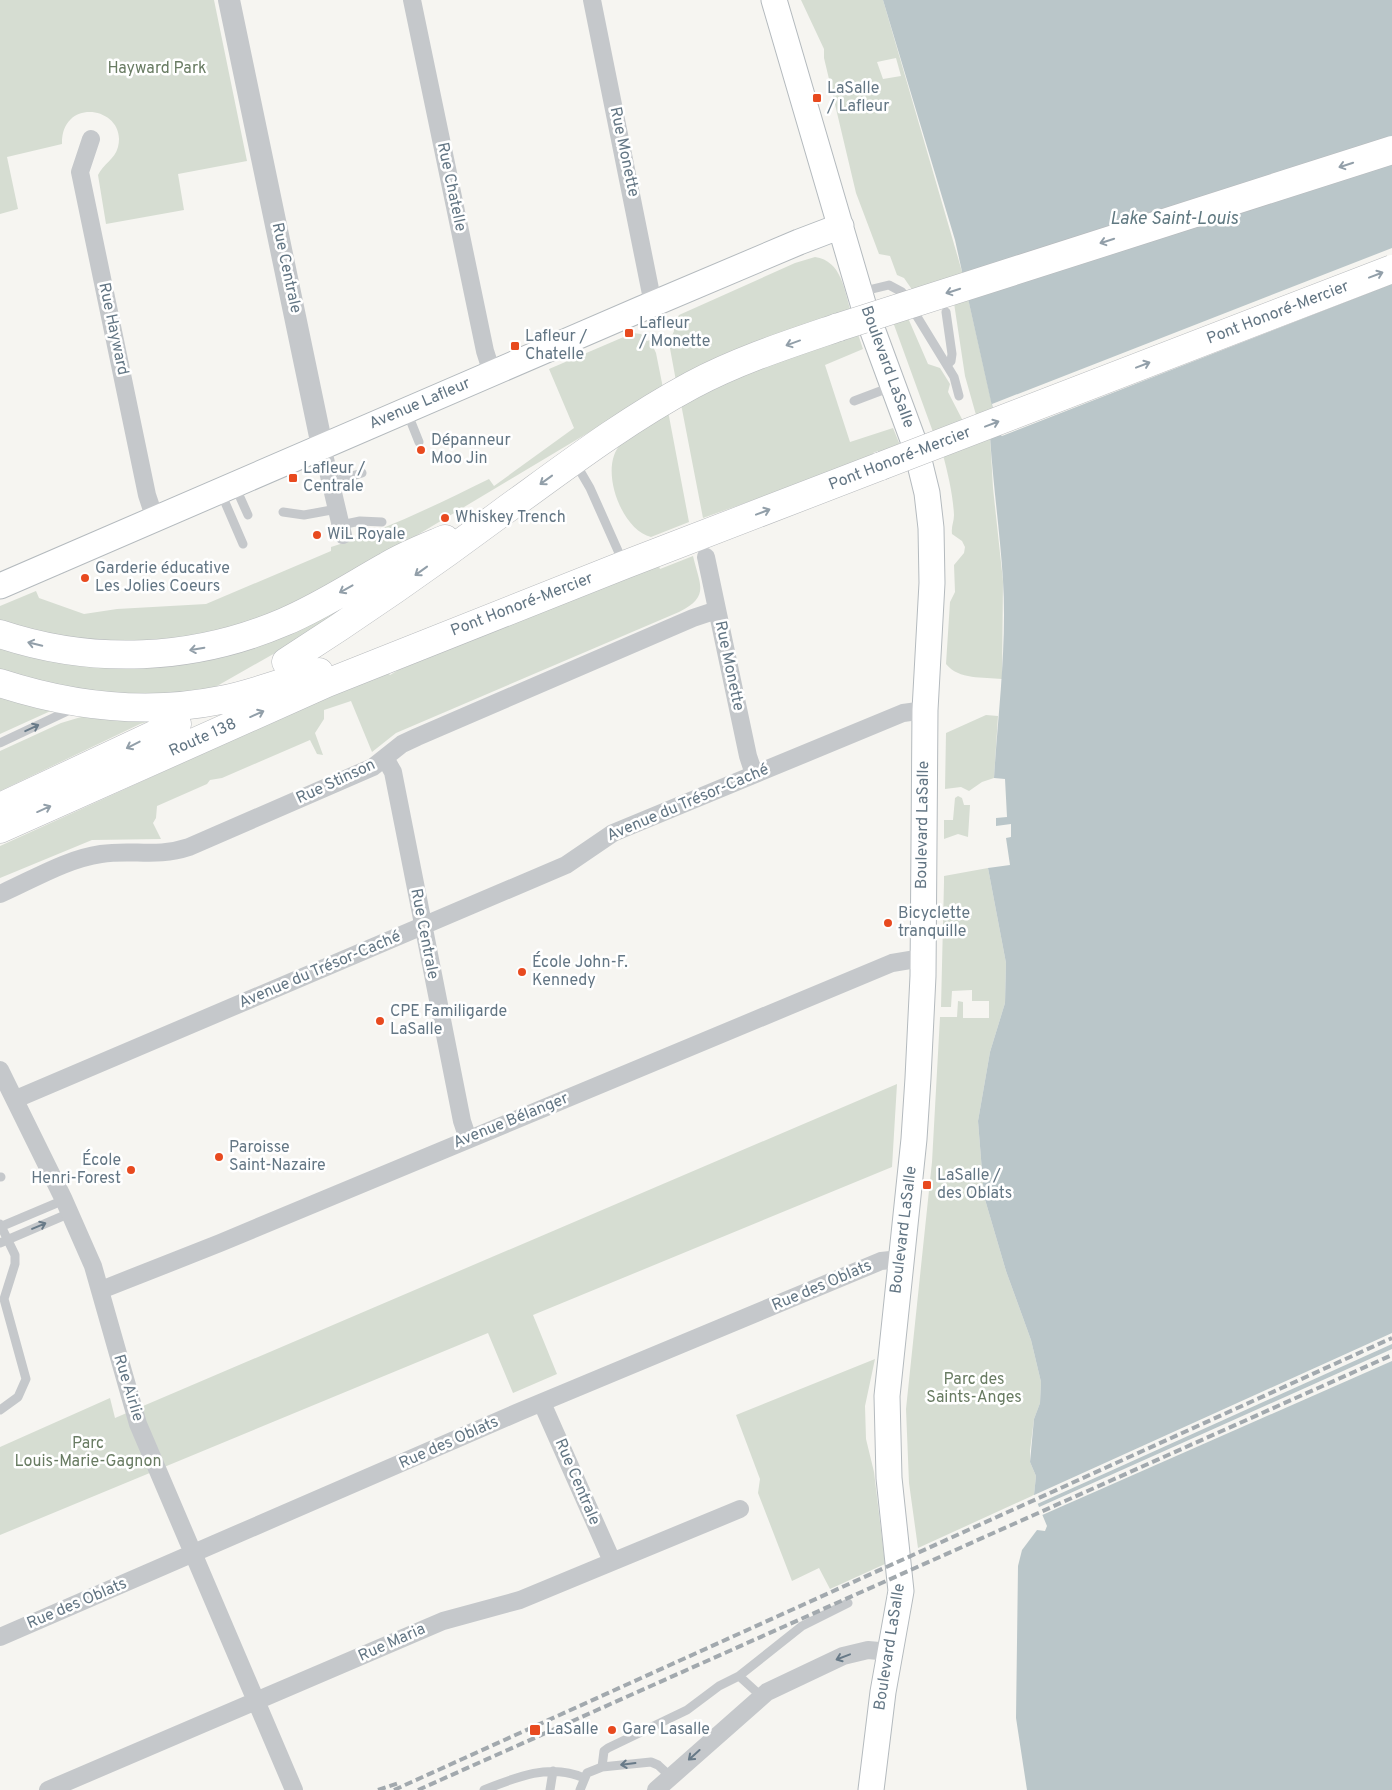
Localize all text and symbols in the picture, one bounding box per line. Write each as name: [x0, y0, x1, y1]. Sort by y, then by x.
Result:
park label: Hayward Park: [107, 59, 207, 79]
place label: LaSalle / Lafleur: [826, 79, 889, 117]
marker: LaSalle / Lafleur: [811, 92, 823, 104]
street label: Rue Monette: [605, 105, 643, 199]
street label: Rue Chatelle: [432, 141, 470, 233]
one-way arrow: [1338, 161, 1354, 171]
water label: Lake Saint-Louis: [1110, 208, 1239, 231]
street label: Rue Centrale: [267, 221, 305, 315]
one-way arrow: [1100, 237, 1116, 247]
one-way arrow: [1368, 270, 1383, 279]
street label: Pont Honoré-Mercier: [1204, 277, 1352, 349]
street label: Rue Hayward: [93, 281, 133, 377]
one-way arrow: [945, 287, 961, 296]
street label: Boulevard LaSalle: [856, 303, 918, 431]
place label: Lafleur / Monette: [638, 314, 710, 352]
place label: Lafleur / Chatelle: [525, 327, 588, 365]
marker: Lafleur / Monette: [623, 327, 635, 339]
one-way arrow: [786, 339, 801, 348]
marker: Lafleur / Chatelle: [509, 340, 521, 352]
one-way arrow: [1135, 360, 1150, 369]
street label: Avenue Lafleur: [366, 374, 474, 434]
one-way arrow: [984, 418, 999, 427]
street label: Pont Honoré-Mercier: [826, 423, 974, 495]
place label: Dépanneur Moo Jin: [431, 431, 511, 469]
marker: Dépanneur Moo Jin: [415, 444, 427, 456]
place label: Lafleur / Centrale: [303, 459, 366, 497]
marker: Lafleur / Centrale: [287, 472, 299, 484]
one-way arrow: [540, 475, 553, 486]
one-way arrow: [755, 506, 770, 516]
place label: Whiskey Trench: [455, 508, 566, 528]
marker: Whiskey Trench: [439, 512, 451, 524]
place label: WiL Royale: [327, 525, 405, 545]
marker: WiL Royale: [311, 529, 323, 541]
place label: Garderie éducative Les Jolies Coeurs: [95, 559, 230, 597]
one-way arrow: [414, 566, 428, 576]
street label: Pont Honoré-Mercier: [448, 569, 596, 641]
marker: Garderie éducative Les Jolies Coeurs: [79, 572, 91, 584]
one-way arrow: [339, 584, 354, 594]
street label: Rue Monette: [710, 619, 748, 713]
one-way arrow: [28, 639, 44, 648]
one-way arrow: [189, 645, 205, 655]
one-way arrow: [249, 709, 264, 719]
street label: Route 138: [166, 714, 240, 762]
one-way arrow: [24, 723, 39, 733]
one-way arrow: [126, 741, 141, 750]
street label: Rue Stinson: [293, 755, 379, 809]
street label: Avenue du Trésor-Caché: [604, 760, 772, 846]
street label: Boulevard LaSalle: [912, 761, 934, 889]
one-way arrow: [36, 804, 51, 814]
street label: Rue Centrale: [405, 887, 443, 981]
place label: Bicyclette tranquille: [898, 904, 970, 942]
marker: Bicyclette tranquille: [882, 917, 894, 929]
street label: Avenue du Trésor-Caché: [236, 927, 404, 1013]
place label: École John-F. Kennedy: [532, 951, 628, 991]
marker: École John-F. Kennedy: [516, 966, 528, 978]
place label: CPE Familigarde LaSalle: [390, 1002, 507, 1040]
marker: CPE Familigarde LaSalle: [374, 1015, 386, 1027]
street label: Avenue Bélanger: [450, 1089, 572, 1153]
place label: Paroisse Saint-Nazaire: [229, 1138, 326, 1176]
place label: École Henri-Forest: [31, 1149, 121, 1189]
marker: Paroisse Saint-Nazaire: [213, 1151, 225, 1163]
marker: École Henri-Forest: [125, 1164, 137, 1176]
street label: Boulevard LaSalle: [886, 1165, 922, 1295]
place label: LaSalle / des Oblats: [937, 1166, 1012, 1204]
marker: LaSalle / des Oblats: [921, 1179, 933, 1191]
one-way arrow: [31, 1220, 46, 1230]
street label: Rue des Oblats: [769, 1256, 875, 1316]
street label: Rue Airlie: [108, 1352, 148, 1424]
park label: Parc des Saints-Anges: [926, 1370, 1022, 1408]
street label: Rue des Oblats: [396, 1412, 502, 1474]
park label: Parc Louis-Marie-Gagnon: [15, 1434, 161, 1472]
street label: Rue Centrale: [550, 1436, 604, 1528]
street label: Rue des Oblats: [24, 1574, 130, 1634]
street label: Boulevard LaSalle: [870, 1582, 910, 1712]
street label: Rue Maria: [355, 1619, 429, 1667]
one-way arrow: [836, 1653, 851, 1662]
place label: LaSalle: [546, 1720, 598, 1740]
place label: Gare Lasalle: [622, 1720, 710, 1740]
marker: LaSalle: [528, 1723, 542, 1737]
marker: Gare Lasalle: [606, 1724, 618, 1736]
one-way arrow: [688, 1750, 701, 1761]
one-way arrow: [620, 1759, 636, 1769]

